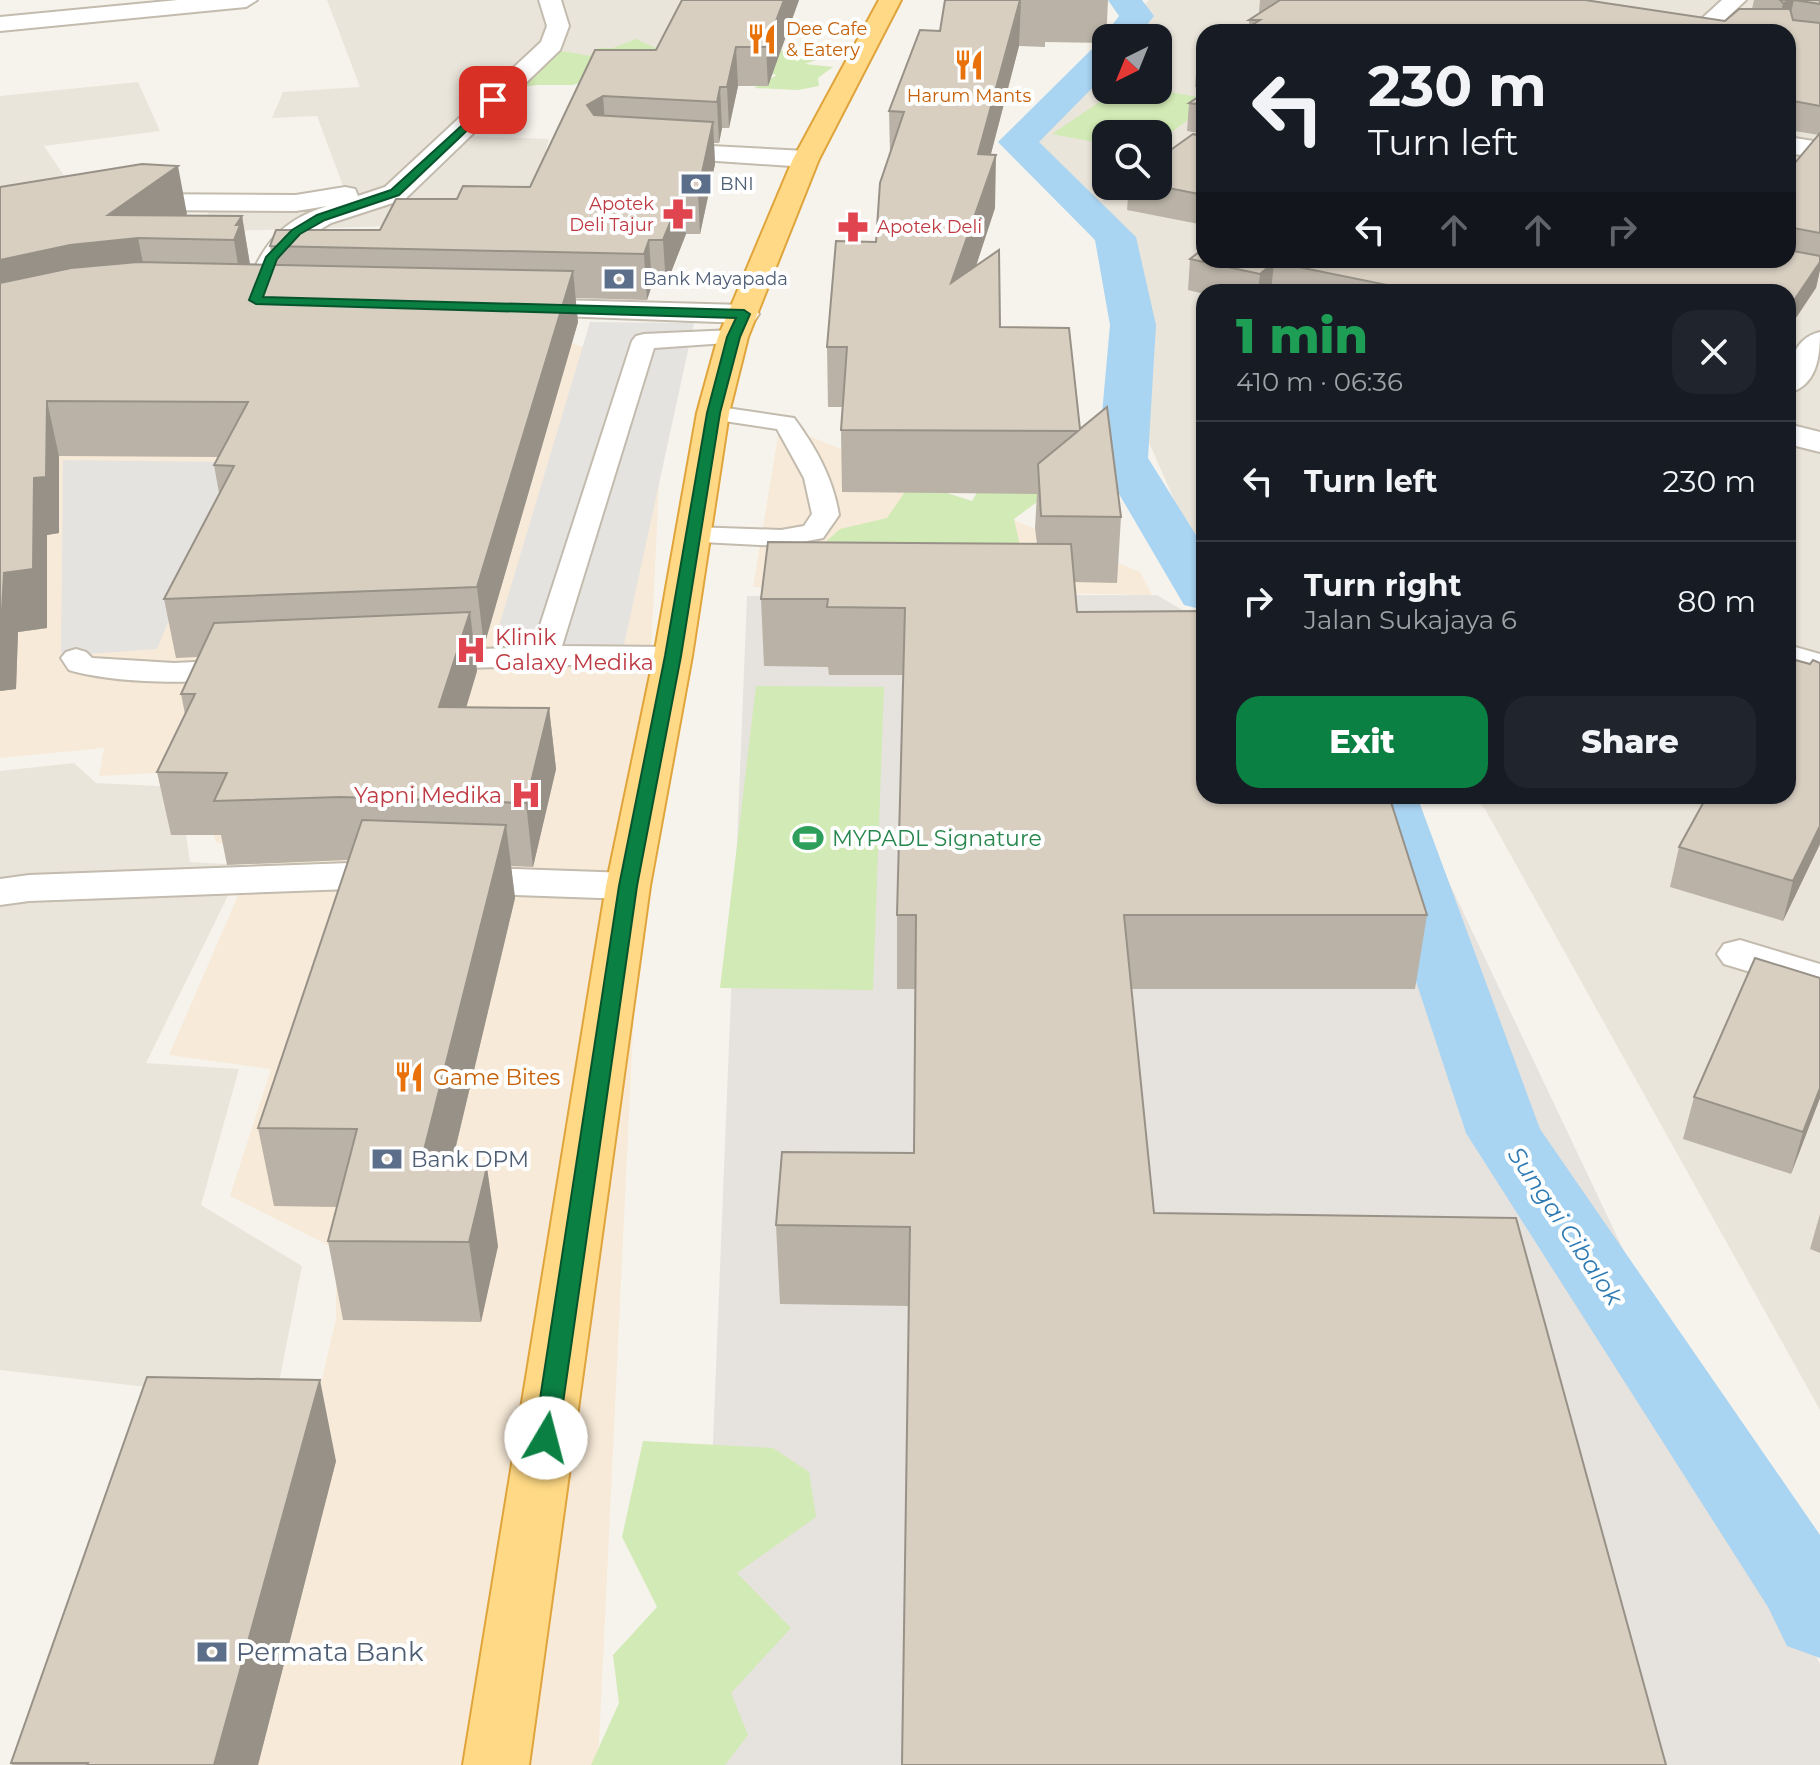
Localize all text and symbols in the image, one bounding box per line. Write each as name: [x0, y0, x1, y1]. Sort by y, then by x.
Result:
place label: Dee Cafe & Eatery: [786, 18, 868, 61]
restaurant icon: Dee Cafe & Eatery: [745, 22, 779, 56]
north arrow: [1092, 24, 1172, 104]
map controls: [1092, 24, 1172, 200]
restaurant icon: Harum Mants: [952, 48, 986, 82]
text: 230 m: [1368, 52, 1547, 120]
icon: left: [1236, 56, 1340, 160]
pin: [459, 66, 527, 134]
icon: arrive: [471, 78, 515, 122]
place label: Harum Mants: [907, 85, 1031, 107]
button: search: [1092, 120, 1172, 200]
text: Turn left: [1368, 120, 1519, 164]
bank icon: BNI: [679, 167, 713, 201]
place label: BNI: [720, 173, 754, 195]
place label: Apotek Deli Tajur: [569, 193, 654, 236]
pharmacy icon: Apotek Deli Tajur: [661, 197, 695, 231]
icon: left: [1348, 208, 1392, 252]
icon: ahead: [1432, 208, 1476, 252]
icon: ahead: [1516, 208, 1560, 252]
icon: right: [1600, 208, 1644, 252]
pharmacy icon: Apotek Deli: [836, 210, 870, 244]
place label: Apotek Deli: [877, 216, 982, 238]
bank icon: Bank Mayapada: [602, 262, 636, 296]
place label: Bank Mayapada: [643, 268, 788, 290]
text: 1 min: [1236, 307, 1368, 365]
button: close: [1672, 310, 1756, 394]
text: 410 m · 06:36: [1236, 366, 1403, 398]
icon: left: [1236, 459, 1280, 503]
text: Turn left: [1304, 463, 1437, 500]
text: 230 m: [1662, 463, 1756, 500]
text: Turn right: [1304, 567, 1461, 604]
icon: right: [1236, 579, 1280, 623]
text: 80 m: [1677, 583, 1756, 620]
text: Jalan Sukajaya 6: [1304, 604, 1517, 636]
place label: Klinik Galaxy Medika: [495, 624, 654, 676]
hospital icon: Klinik Galaxy Medika: [454, 633, 488, 667]
button: Exit: [1236, 696, 1488, 788]
button: Share: [1504, 696, 1756, 788]
hospital icon: Yapni Medika: [509, 778, 543, 812]
place label: Yapni Medika: [354, 782, 502, 809]
sports icon: MYPADL Signature: [791, 821, 825, 855]
place label: MYPADL Signature: [832, 825, 1042, 852]
restaurant icon: Game Bites: [392, 1060, 426, 1094]
place label: Game Bites: [433, 1064, 561, 1091]
water label: Sungai Cibalok: [1502, 1141, 1630, 1312]
bank icon: Bank DPM: [370, 1142, 404, 1176]
place label: Bank DPM: [411, 1146, 529, 1173]
position arrow: [504, 1396, 588, 1480]
bank icon: Permata Bank: [195, 1635, 229, 1669]
place label: Permata Bank: [236, 1636, 424, 1668]

